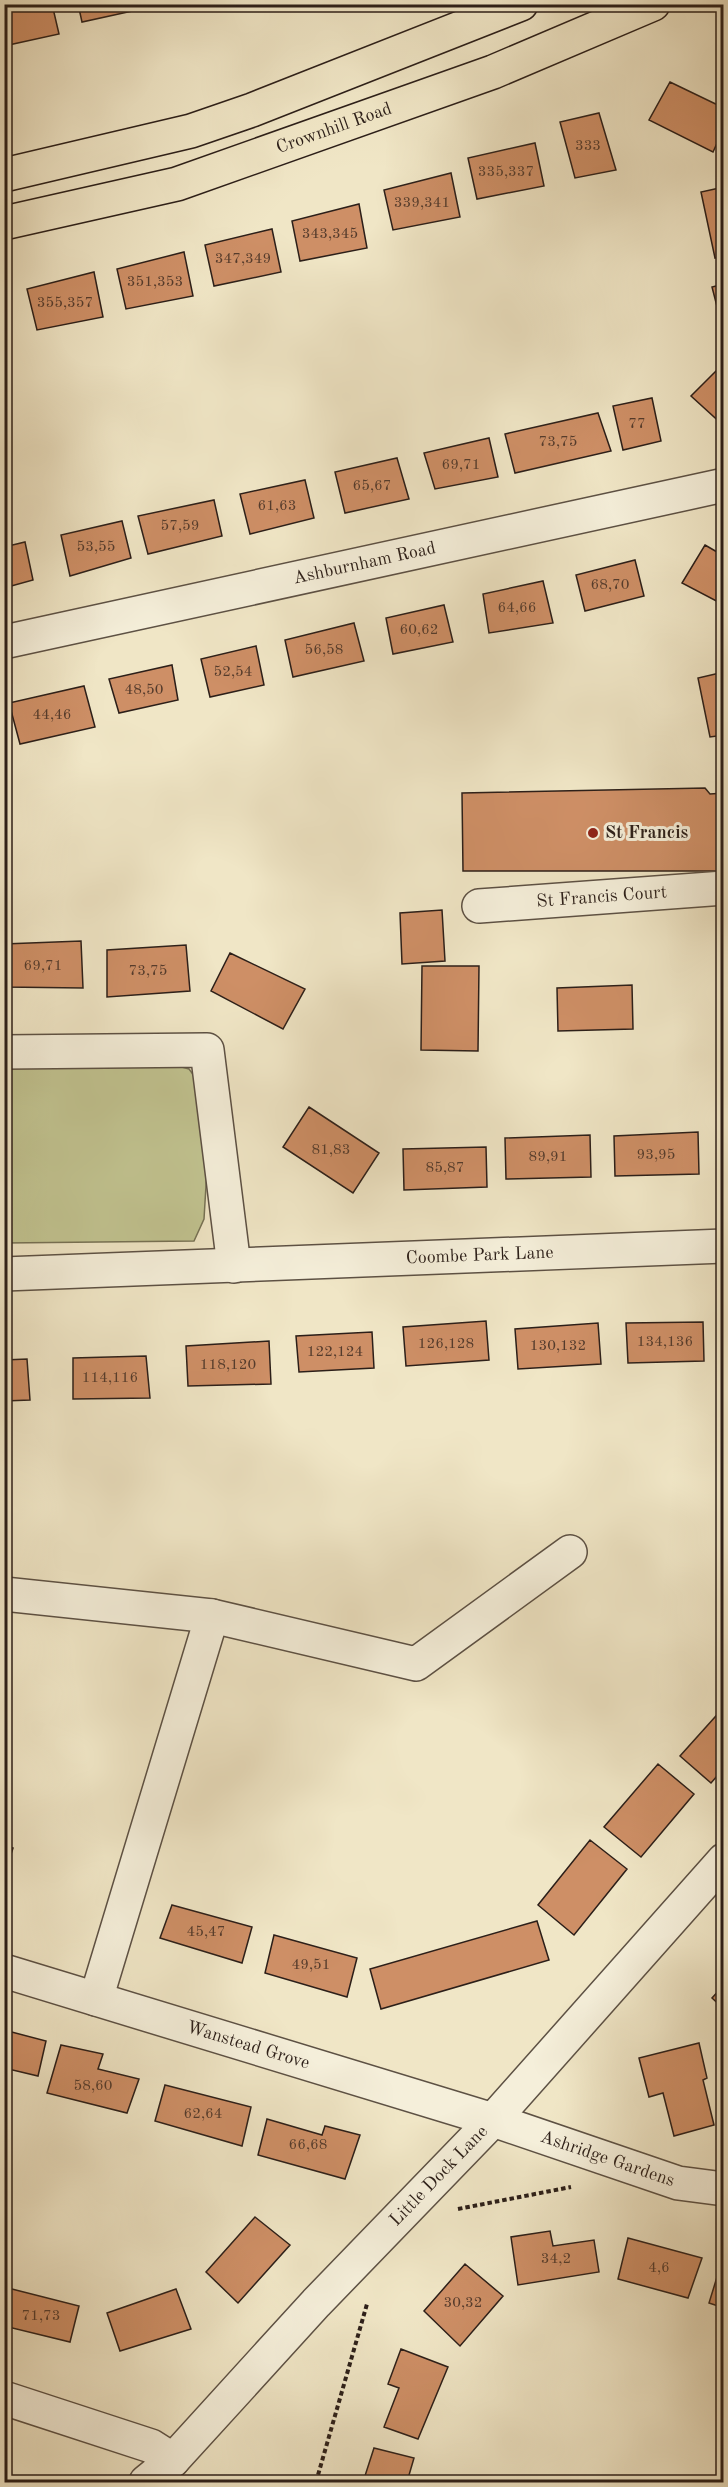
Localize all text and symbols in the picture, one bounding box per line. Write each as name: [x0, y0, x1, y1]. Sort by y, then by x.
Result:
street label: Crownhill Road: [274, 100, 394, 157]
house number: 333: [575, 139, 601, 154]
house number: 335,337: [478, 165, 534, 180]
house number: 339,341: [394, 196, 450, 211]
house number: 343,345: [302, 227, 358, 242]
house number: 347,349: [215, 252, 271, 267]
house number: 351,353: [127, 275, 183, 290]
house number: 355,357: [37, 296, 93, 311]
house number: 77: [628, 417, 646, 432]
house number: 73,75: [538, 435, 578, 450]
house number: 69,71: [441, 458, 481, 473]
house number: 65,67: [352, 479, 392, 494]
house number: 61,63: [257, 499, 297, 514]
house number: 57,59: [160, 519, 200, 534]
street label: Ashburnham Road: [292, 539, 438, 588]
house number: 53,55: [76, 540, 116, 555]
house number: 68,70: [590, 578, 630, 593]
house number: 64,66: [497, 601, 537, 616]
house number: 60,62: [399, 623, 439, 638]
house number: 56,58: [304, 643, 344, 658]
house number: 52,54: [213, 665, 253, 680]
house number: 48,50: [124, 683, 164, 698]
house number: 44,46: [32, 708, 72, 723]
place label: St Francis: [605, 824, 689, 842]
marker: St Francis: [586, 826, 600, 840]
street label: St Francis Court: [536, 883, 667, 911]
house number: 69,71: [23, 959, 63, 974]
house number: 73,75: [128, 964, 168, 979]
house number: 81,83: [311, 1143, 351, 1158]
house number: 93,95: [636, 1148, 676, 1163]
house number: 89,91: [528, 1150, 568, 1165]
house number: 85,87: [425, 1161, 465, 1176]
street label: Coombe Park Lane: [405, 1244, 554, 1267]
house number: 134,136: [637, 1335, 693, 1350]
house number: 126,128: [418, 1337, 474, 1352]
house number: 130,132: [530, 1339, 586, 1354]
house number: 122,124: [307, 1345, 363, 1360]
house number: 118,120: [200, 1358, 256, 1373]
house number: 114,116: [82, 1371, 138, 1386]
house number: 45,47: [186, 1925, 226, 1940]
house number: 49,51: [291, 1958, 331, 1973]
street label: Wanstead Grove: [184, 2018, 312, 2073]
house number: 58,60: [73, 2079, 113, 2094]
house number: 62,64: [183, 2107, 223, 2122]
street label: Little Dock Lane: [387, 2122, 491, 2230]
street label: Ashridge Gardens: [538, 2128, 677, 2190]
house number: 66,68: [288, 2138, 328, 2153]
house number: 34,2: [541, 2252, 571, 2267]
house number: 4,6: [648, 2261, 670, 2276]
house number: 30,32: [443, 2296, 483, 2311]
house number: 71,73: [21, 2309, 61, 2324]

